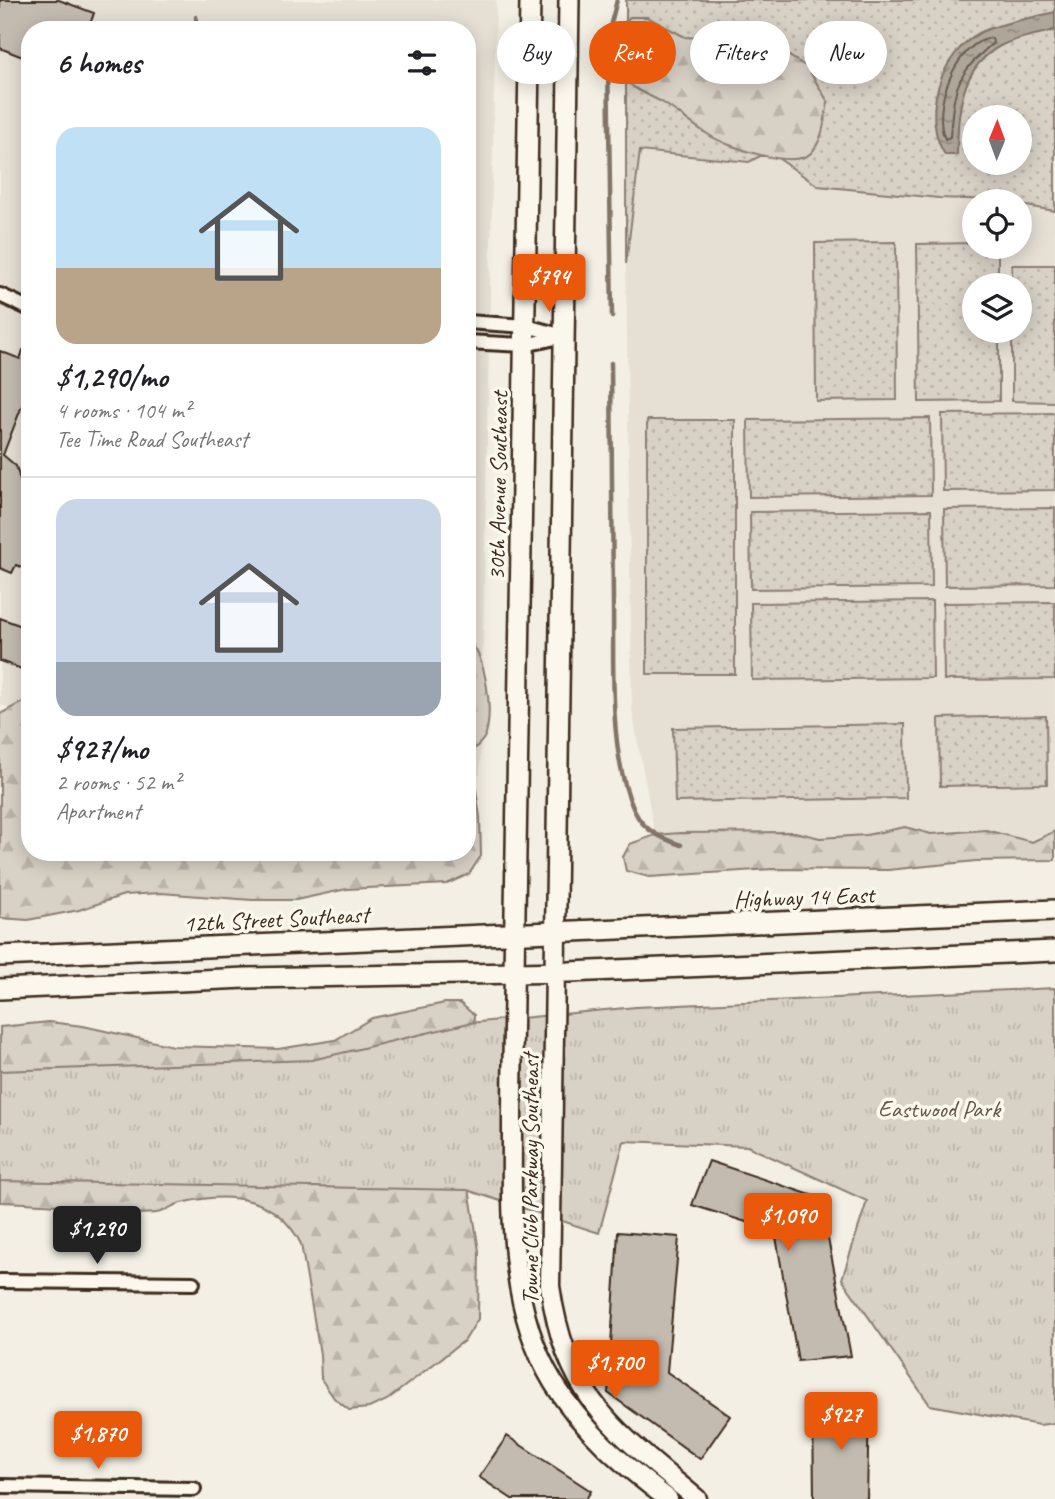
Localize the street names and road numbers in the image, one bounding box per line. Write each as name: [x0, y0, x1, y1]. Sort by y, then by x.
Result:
street label: 30th Avenue Southeast: [481, 389, 515, 581]
street label: Highway 14 East: [733, 879, 877, 914]
street label: 12th Street Southeast: [182, 899, 373, 939]
street label: Towne Club Parkway Southeast: [515, 1050, 545, 1305]

